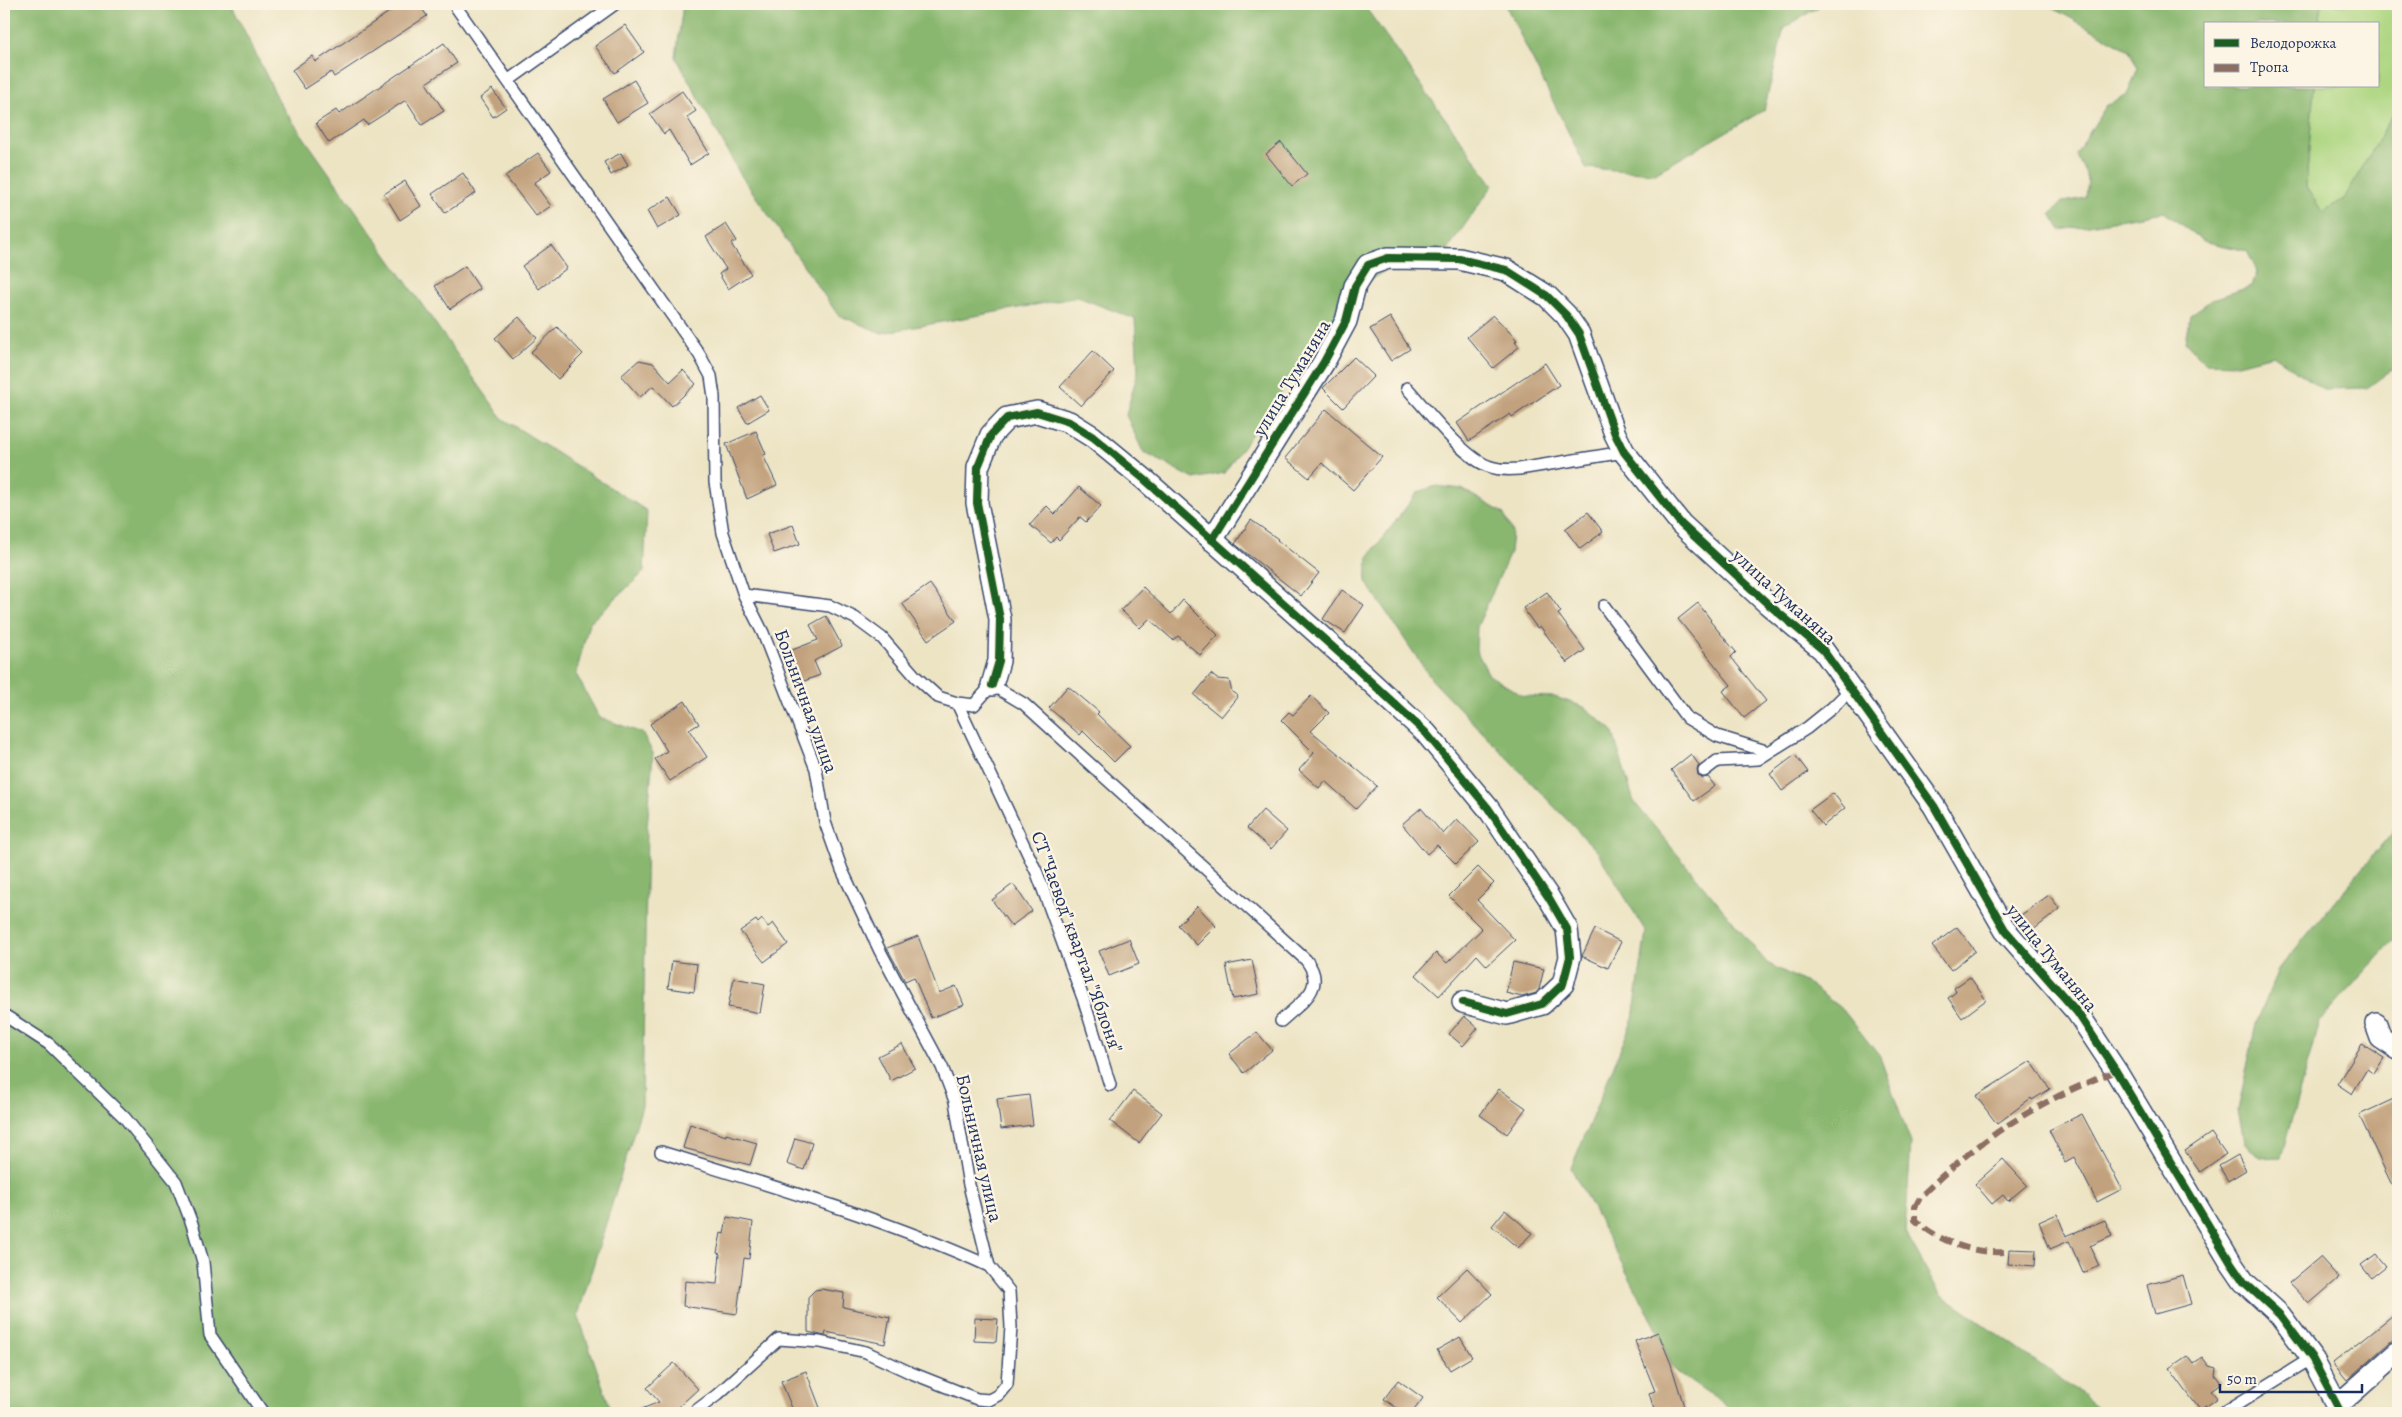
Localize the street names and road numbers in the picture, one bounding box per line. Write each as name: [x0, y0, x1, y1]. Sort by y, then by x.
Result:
street label: улица Туманяна: [1246, 315, 1337, 442]
street label: улица Туманяна: [1726, 543, 1842, 651]
street label: Больничная улица: [768, 625, 844, 777]
street label: СТ "Чаевод" квартал "Яблоня": [1025, 828, 1129, 1056]
street label: улица Туманяна: [2000, 898, 2104, 1018]
street label: Больничная улица: [949, 1071, 1009, 1225]

